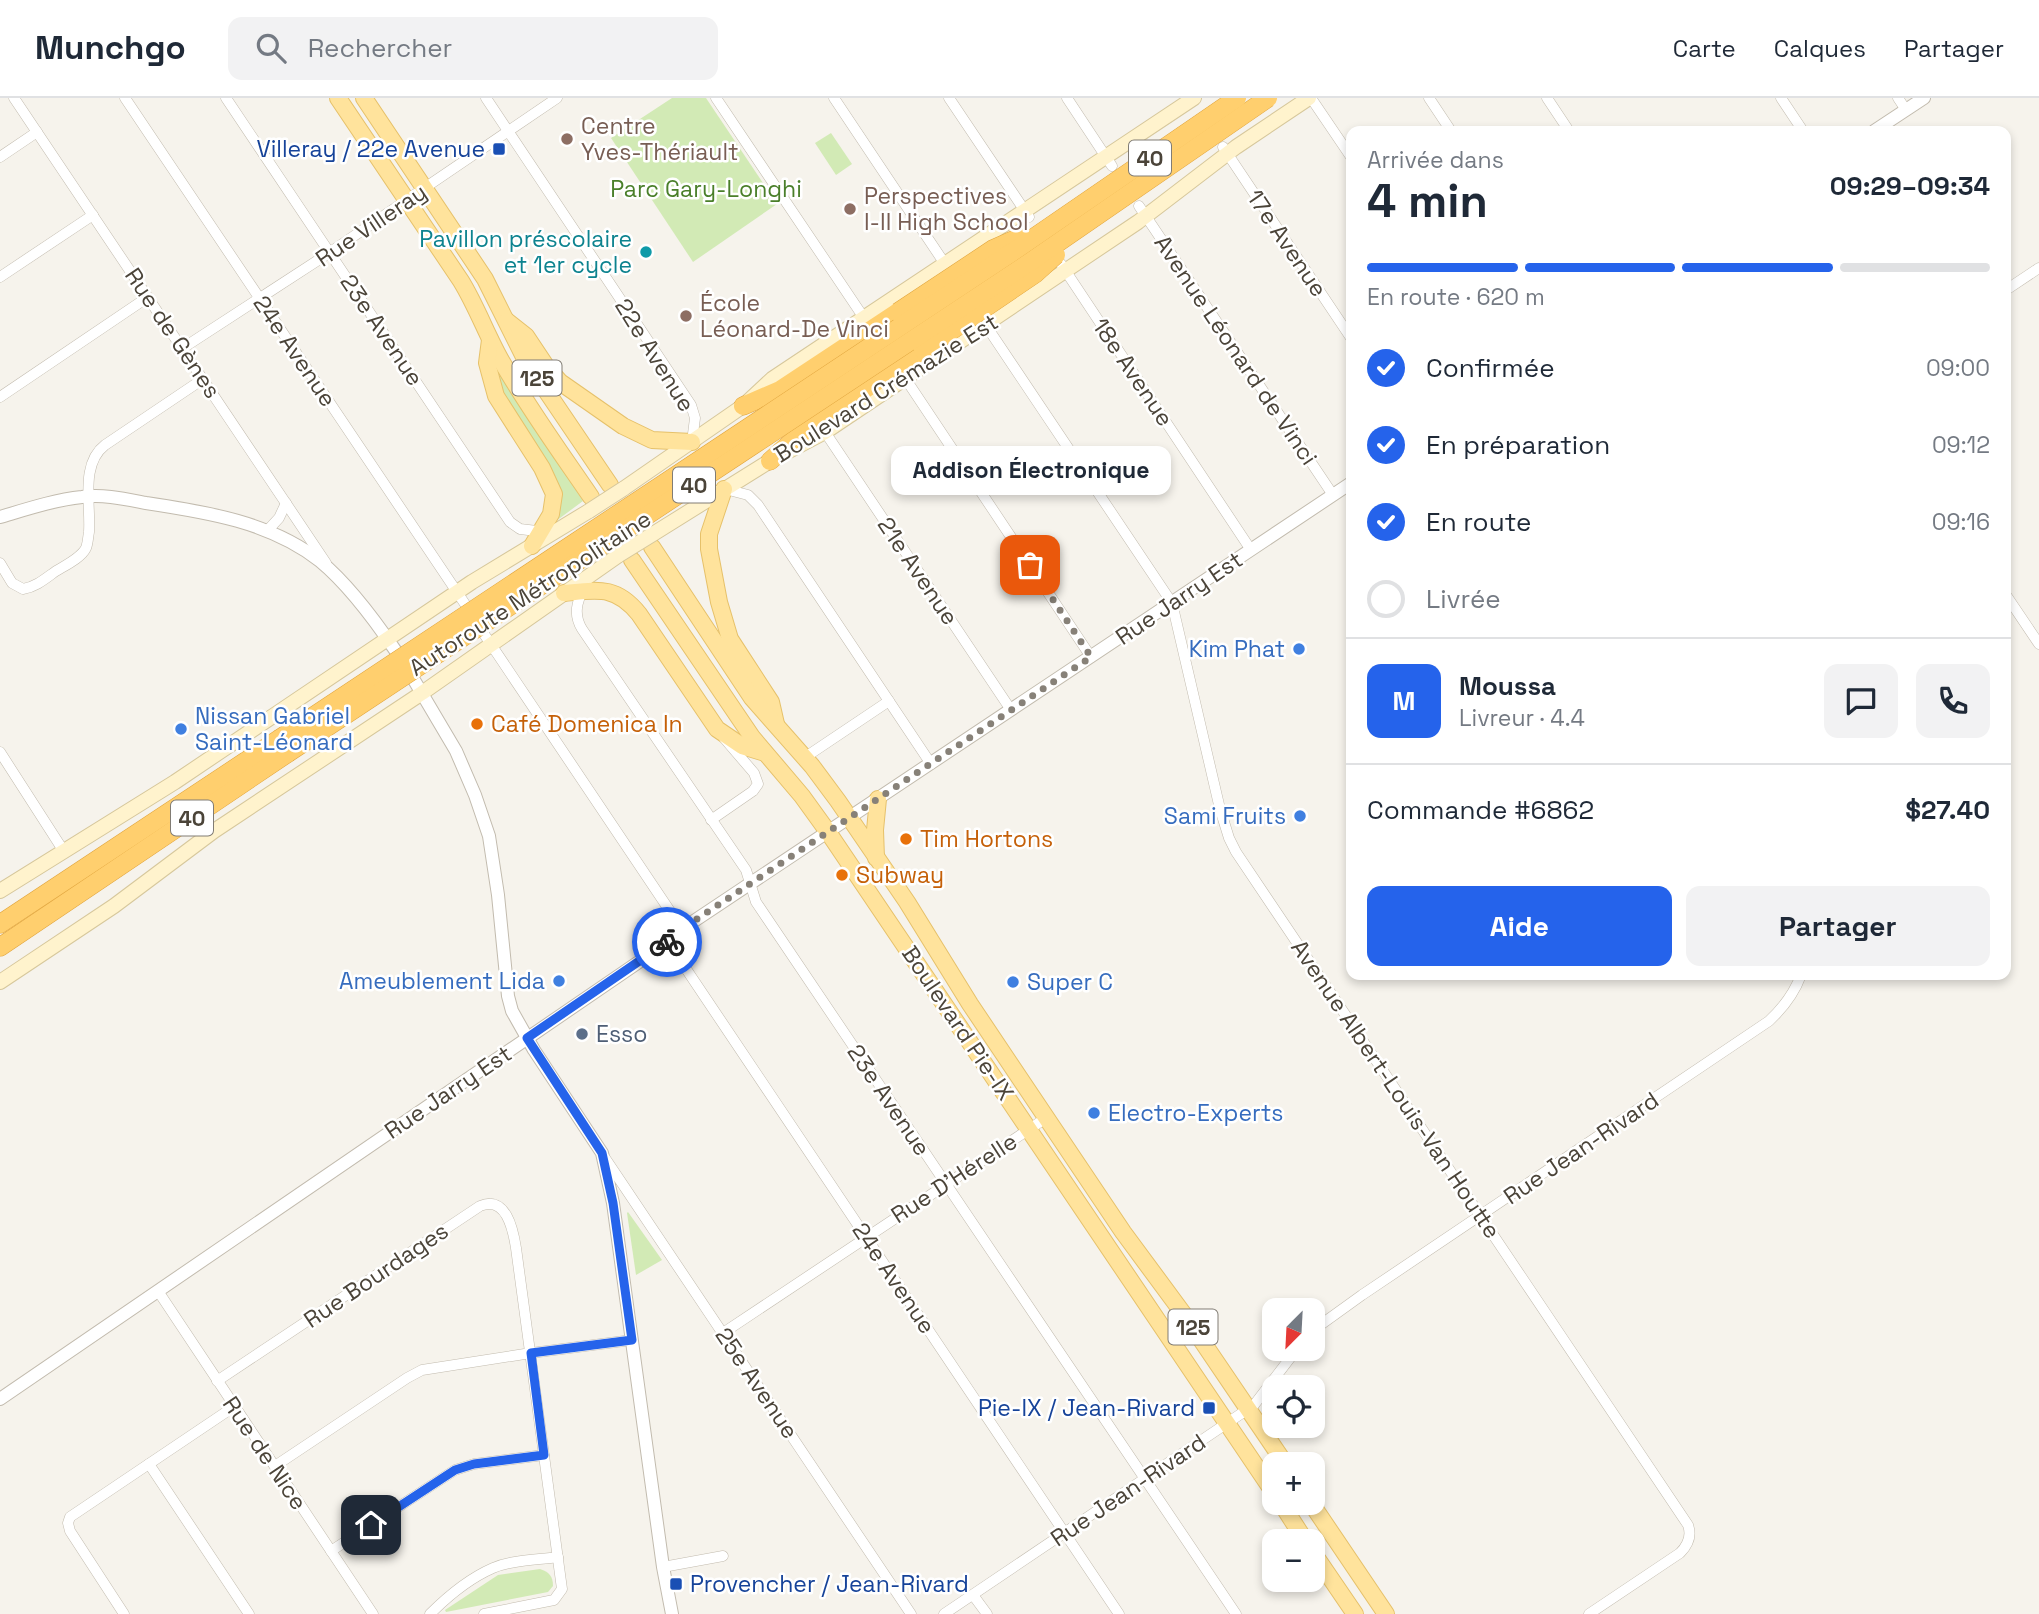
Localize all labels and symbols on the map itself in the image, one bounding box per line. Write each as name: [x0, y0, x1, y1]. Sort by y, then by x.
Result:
place label: Centre Yves-Thériault: [581, 111, 739, 167]
marker: Centre Yves-Thériault: [559, 131, 575, 147]
place label: Villeray / 22e Avenue: [256, 134, 485, 164]
road number: 40: [1129, 140, 1171, 176]
marker: Villeray / 22e Avenue: [491, 141, 507, 157]
park label: Parc Gary-Longhi: [610, 174, 802, 204]
street label: Rue Villeray: [310, 177, 432, 273]
place label: Perspectives I-II High School: [864, 181, 1029, 237]
street label: 17e Avenue: [1240, 184, 1334, 302]
marker: Perspectives I-II High School: [842, 201, 858, 217]
place label: Pavillon préscolaire et 1er cycle: [419, 224, 632, 280]
street label: Avenue Léonard de Vinci: [1148, 229, 1324, 471]
marker: Pavillon préscolaire et 1er cycle: [638, 244, 654, 260]
street label: Rue de Gènes: [118, 262, 228, 404]
street label: 23e Avenue: [334, 268, 430, 392]
place label: École Léonard-De Vinci: [700, 288, 889, 344]
street label: 24e Avenue: [247, 290, 343, 412]
street label: 22e Avenue: [608, 293, 702, 417]
street label: Boulevard Crémazie Est: [768, 307, 1004, 469]
marker: École Léonard-De Vinci: [678, 308, 694, 324]
street label: 18e Avenue: [1086, 312, 1180, 432]
road number: 125: [512, 360, 562, 396]
callout: Addison Électronique: [890, 446, 1170, 495]
road number: 40: [673, 468, 715, 502]
street label: Autoroute Métropolitaine: [403, 503, 657, 683]
street label: 21e Avenue: [871, 511, 965, 631]
pin: [1000, 535, 1060, 595]
street label: Rue Jarry Est: [1110, 544, 1248, 652]
place label: Kim Phat: [1189, 634, 1285, 664]
marker: Kim Phat: [1291, 641, 1307, 657]
place label: Nissan Gabriel Saint-Léonard: [195, 701, 353, 757]
place label: Café Domenica In: [491, 709, 683, 739]
marker: Café Domenica In: [469, 716, 485, 732]
marker: Nissan Gabriel Saint-Léonard: [173, 721, 189, 737]
road number: 40: [171, 800, 213, 836]
place label: Sami Fruits: [1164, 801, 1286, 831]
marker: Sami Fruits: [1292, 808, 1308, 824]
place label: Tim Hortons: [920, 824, 1053, 854]
marker: Tim Hortons: [898, 831, 914, 847]
place label: Subway: [856, 860, 944, 890]
marker: Subway: [834, 867, 850, 883]
courier: [632, 907, 702, 977]
street label: Avenue Albert-Louis-Van Houtte: [1285, 934, 1507, 1244]
street label: Boulevard Pie-IX: [895, 940, 1021, 1106]
place label: Ameublement Lida: [339, 966, 545, 996]
place label: Super C: [1027, 967, 1113, 997]
marker: Ameublement Lida: [551, 973, 567, 989]
marker: Super C: [1005, 974, 1021, 990]
place label: Esso: [596, 1019, 647, 1049]
marker: Esso: [574, 1026, 590, 1042]
street label: Rue Jarry Est: [379, 1038, 517, 1146]
street label: 23e Avenue: [841, 1038, 937, 1162]
street label: Rue Jean-Rivard: [1498, 1085, 1664, 1211]
place label: Electro-Experts: [1108, 1098, 1283, 1128]
marker: Electro-Experts: [1086, 1105, 1102, 1121]
street label: Rue D'Hérelle: [885, 1126, 1023, 1230]
street label: Rue Bourdages: [298, 1216, 454, 1334]
street label: 24e Avenue: [846, 1217, 942, 1339]
north arrow: [1262, 1298, 1325, 1362]
road number: 125: [1168, 1310, 1218, 1344]
street label: 25e Avenue: [709, 1322, 805, 1444]
street label: Rue de Nice: [216, 1390, 314, 1516]
place label: Pie-IX / Jean-Rivard: [978, 1393, 1195, 1423]
marker: Pie-IX / Jean-Rivard: [1201, 1400, 1217, 1416]
street label: Rue Jean-Rivard: [1045, 1427, 1211, 1553]
pin: [341, 1495, 401, 1555]
place label: Provencher / Jean-Rivard: [690, 1569, 969, 1599]
marker: Provencher / Jean-Rivard: [668, 1576, 684, 1592]

